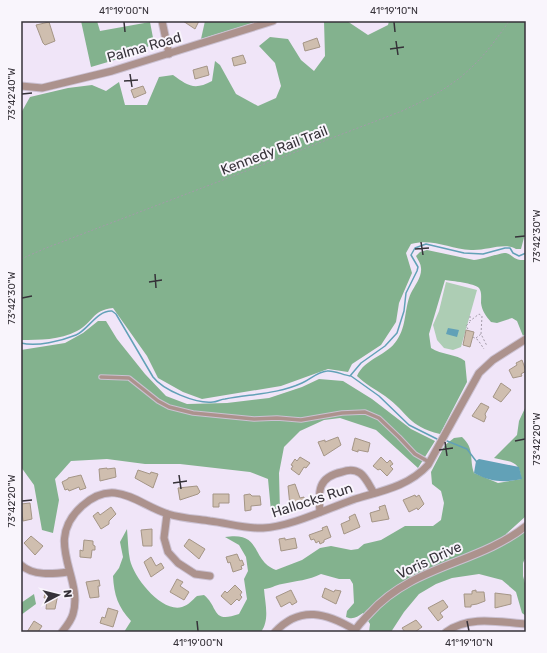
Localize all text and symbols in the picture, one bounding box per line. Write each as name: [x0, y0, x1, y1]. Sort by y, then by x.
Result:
text: 41°19'00"N: [99, 5, 149, 17]
text: 41°19'10"N: [370, 5, 418, 17]
street label: Palma Road: [105, 29, 183, 66]
text: 73°42'40"W: [6, 68, 18, 120]
street label: Kennedy Rail Trail: [218, 122, 330, 179]
text: 73°42'30"W: [531, 210, 543, 262]
text: 73°42'30"W: [6, 272, 18, 324]
text: 73°42'20"W: [531, 413, 543, 465]
text: 73°42'20"W: [6, 475, 18, 527]
street label: Hallocks Run: [270, 479, 355, 522]
street label: Voris Drive: [394, 538, 464, 583]
north arrow: [38, 575, 78, 615]
text: N: [60, 589, 74, 599]
text: 41°19'00"N: [173, 637, 223, 649]
text: 41°19'10"N: [445, 637, 493, 649]

